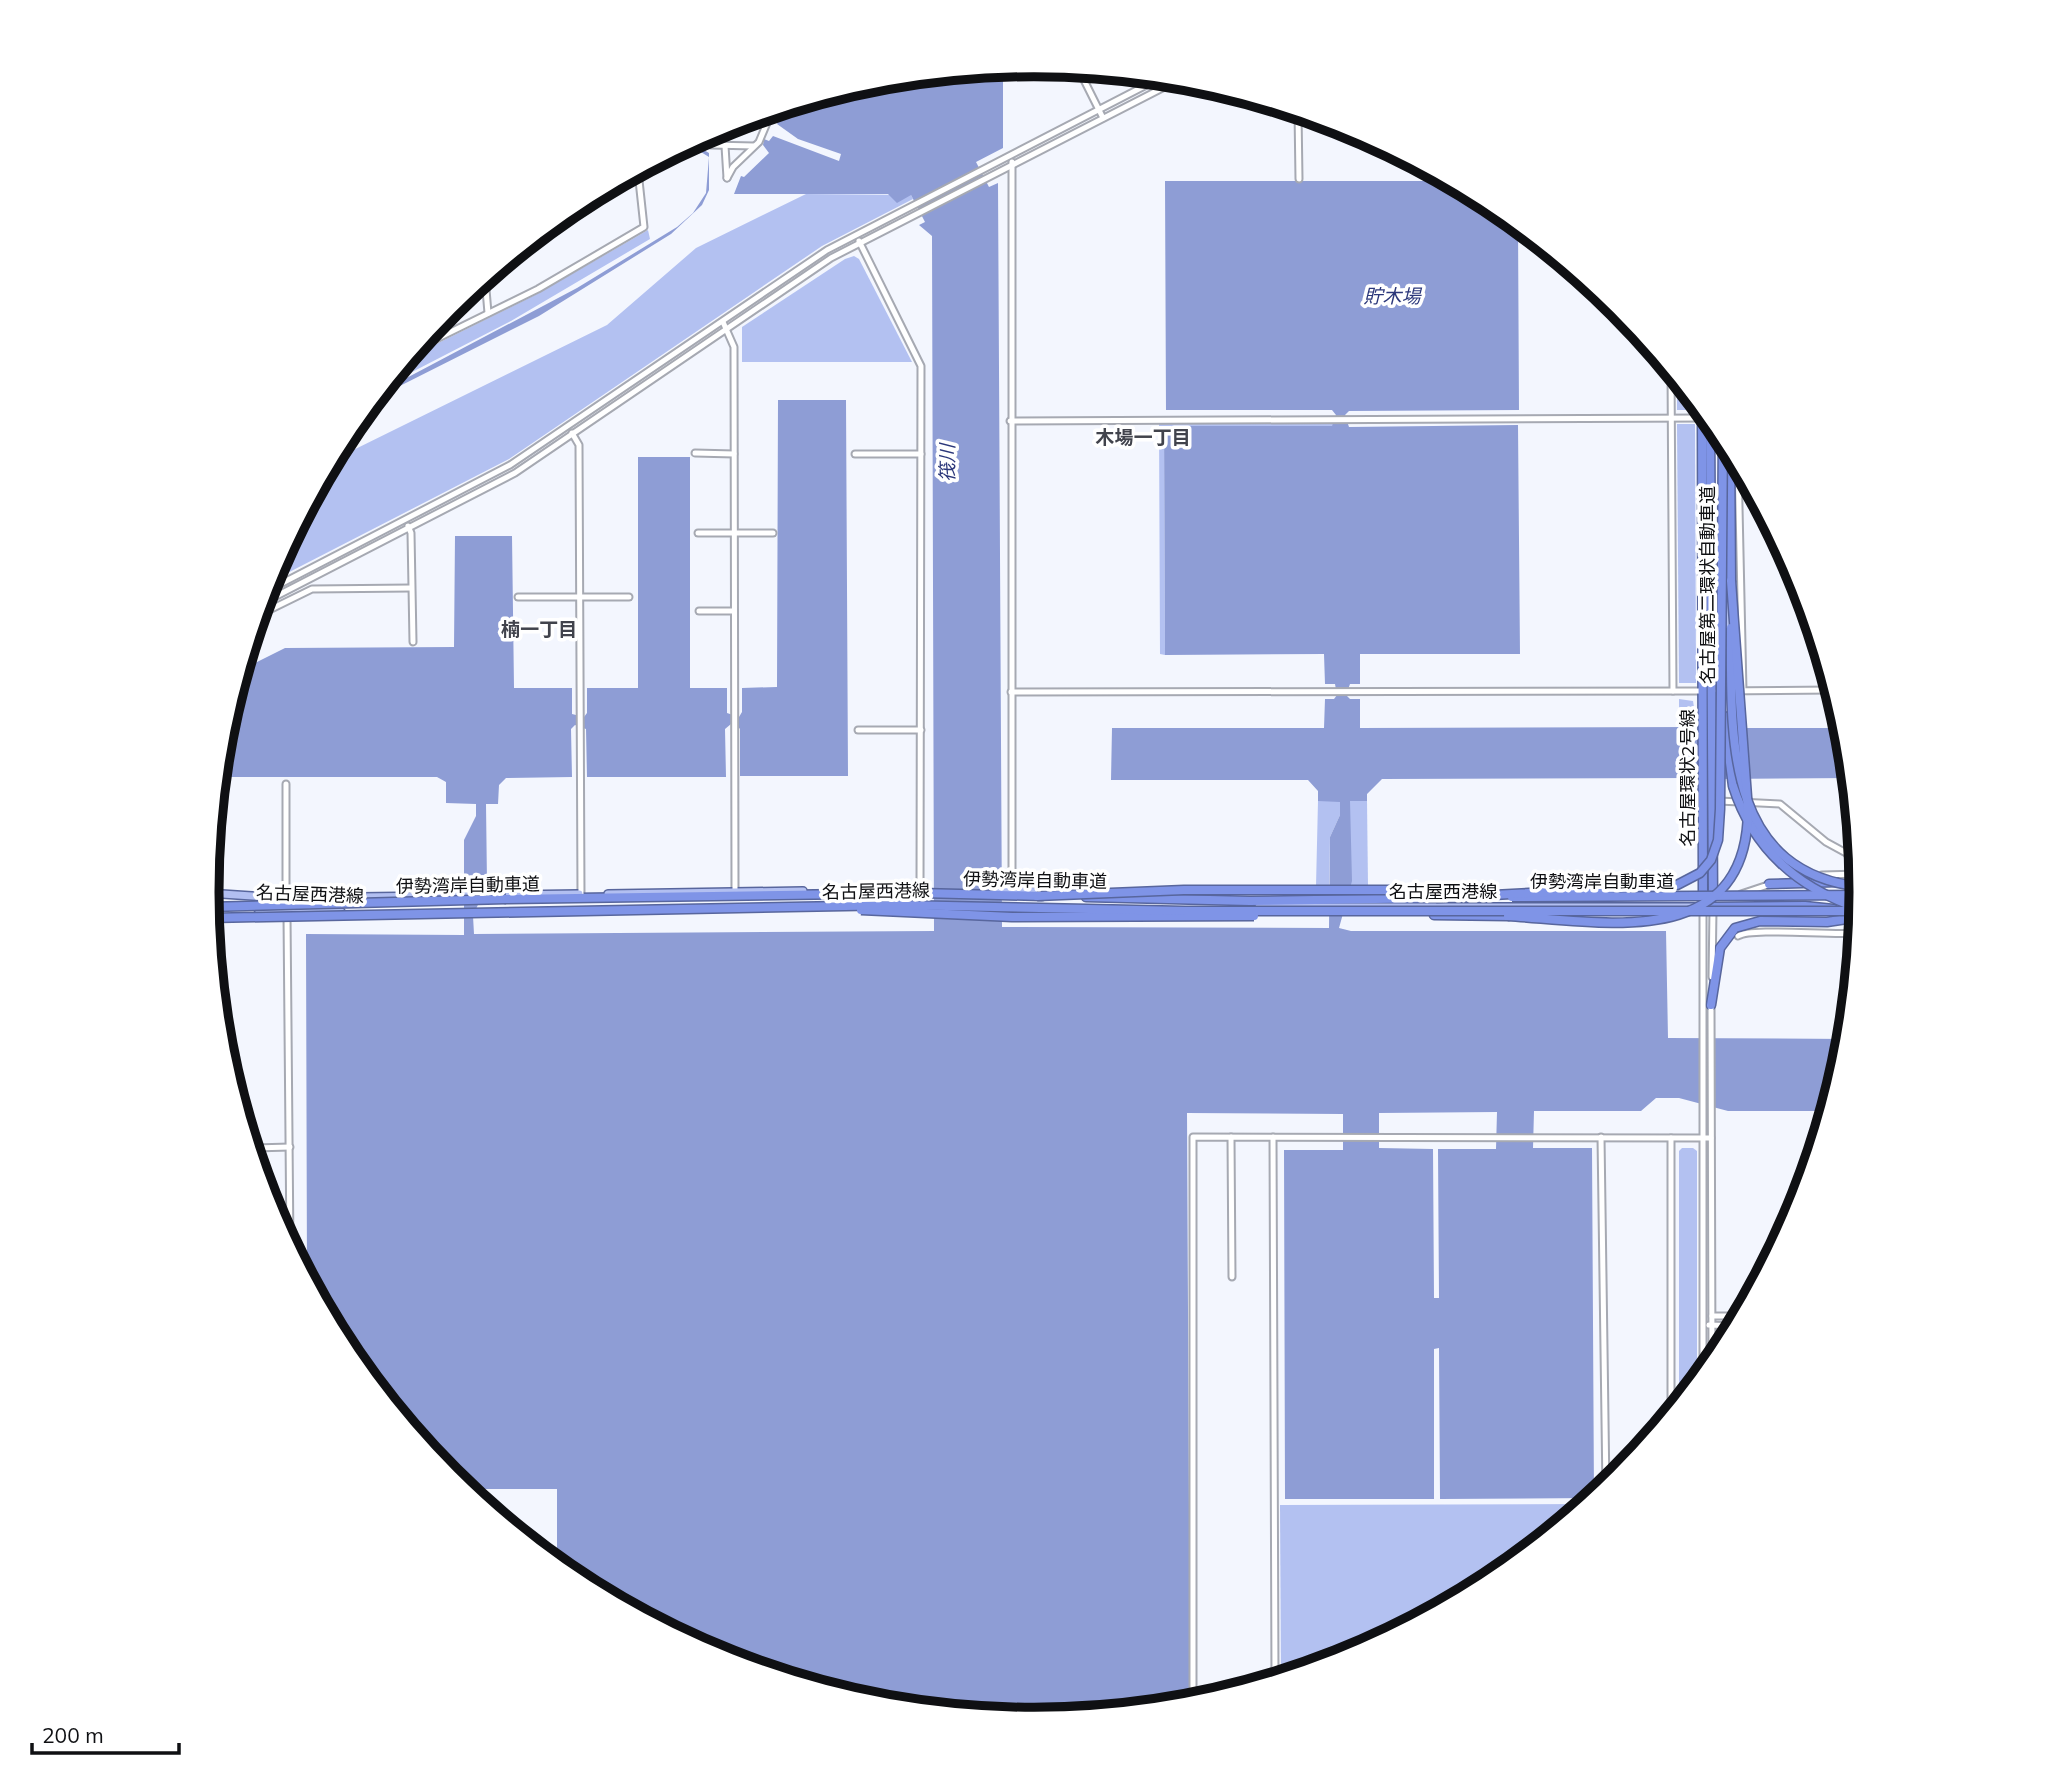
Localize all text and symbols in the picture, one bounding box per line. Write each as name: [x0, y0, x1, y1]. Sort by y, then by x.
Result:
water label: 貯木場: [1363, 284, 1422, 308]
district label: 木場一丁目: [1095, 425, 1191, 449]
water label: 筏川: [935, 442, 959, 482]
street label: 名古屋第二環状自動車道: [1696, 486, 1719, 684]
district label: 楠一丁目: [501, 617, 577, 641]
street label: 名古屋環状2号線: [1676, 710, 1699, 846]
street label: 伊勢湾岸自動車道: [963, 867, 1107, 893]
street label: 伊勢湾岸自動車道: [1530, 870, 1674, 893]
street label: 伊勢湾岸自動車道: [396, 872, 540, 898]
street label: 名古屋西港線: [822, 879, 930, 903]
street label: 名古屋西港線: [1389, 880, 1497, 903]
street label: 名古屋西港線: [256, 881, 364, 907]
scale bar: [32, 1712, 178, 1756]
text: 200 m: [42, 1722, 104, 1748]

